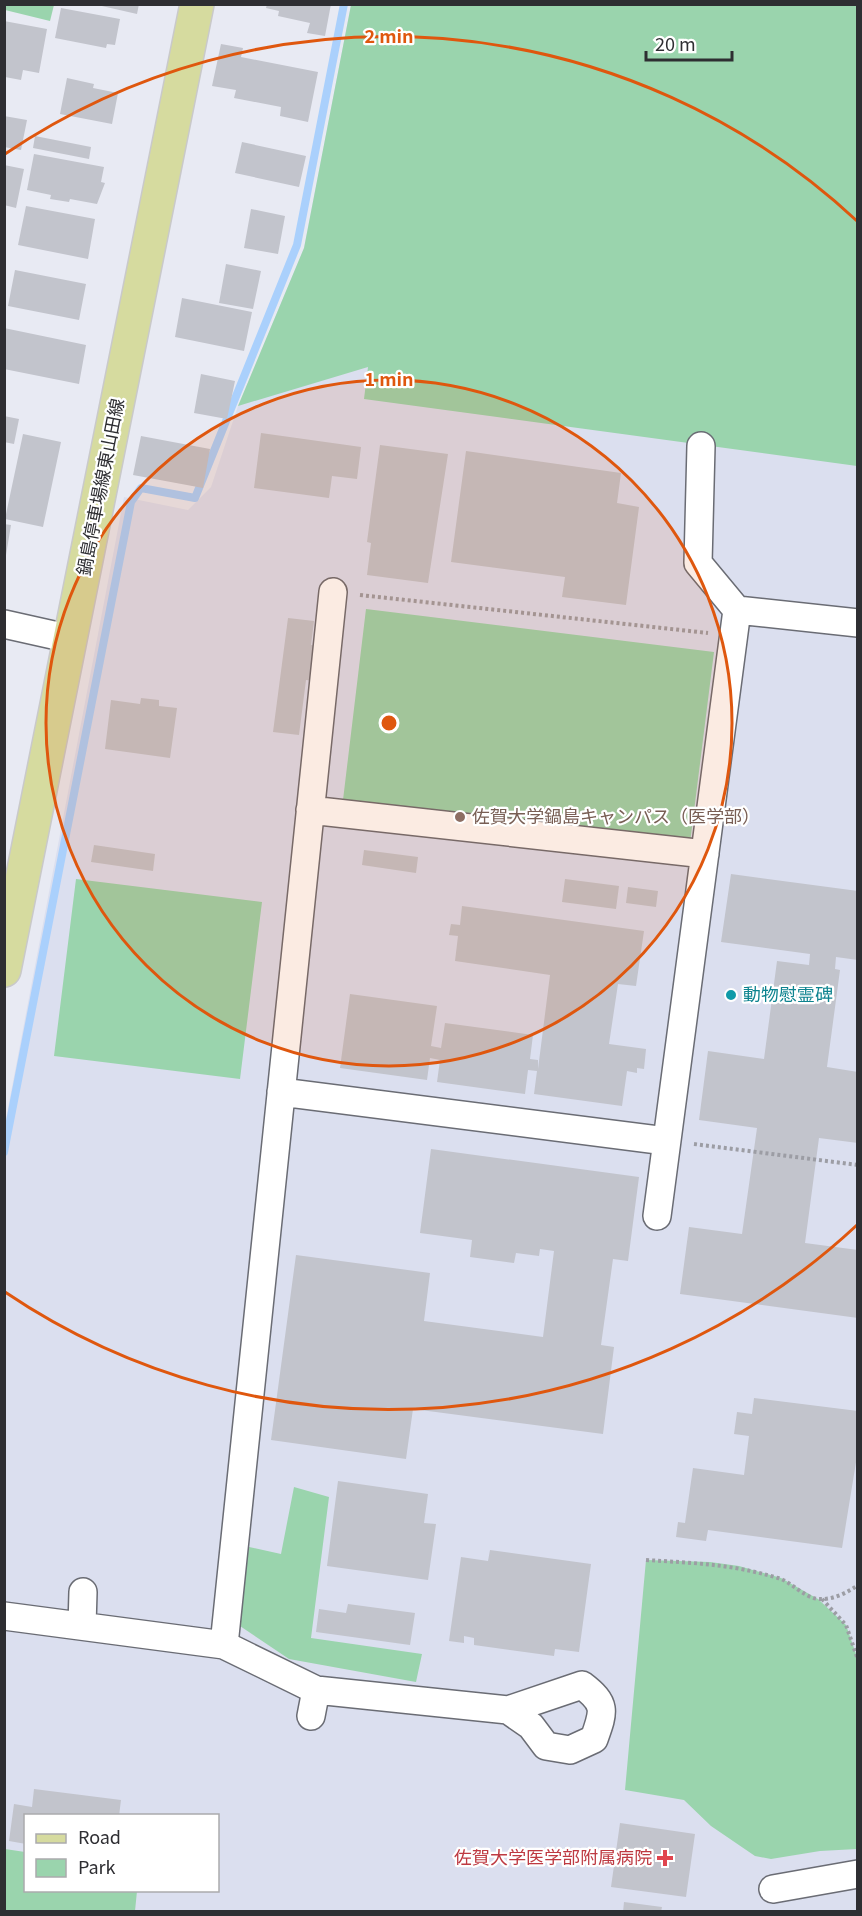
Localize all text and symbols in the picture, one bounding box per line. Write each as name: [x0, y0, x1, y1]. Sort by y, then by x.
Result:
text: 2 min: [364, 22, 414, 48]
scale bar: [646, 24, 732, 62]
text: 20 m: [655, 30, 696, 56]
text: 1 min: [364, 365, 414, 391]
street label: 鍋島停車場線東山田線: [69, 396, 129, 577]
centre of rings: [379, 713, 399, 733]
place label: 佐賀大学鍋島キャンパス（医学部）: [472, 802, 760, 828]
marker: 佐賀大学鍋島キャンパス（医学部）: [453, 810, 467, 824]
place label: 動物慰霊碑: [743, 980, 833, 1006]
marker: 動物慰霊碑: [724, 988, 738, 1002]
legend: [24, 1814, 219, 1892]
text: Road: [78, 1823, 121, 1849]
place label: 佐賀大学医学部附属病院: [454, 1843, 652, 1869]
marker: 佐賀大学医学部附属病院: [656, 1849, 674, 1867]
text: Park: [78, 1853, 116, 1879]

